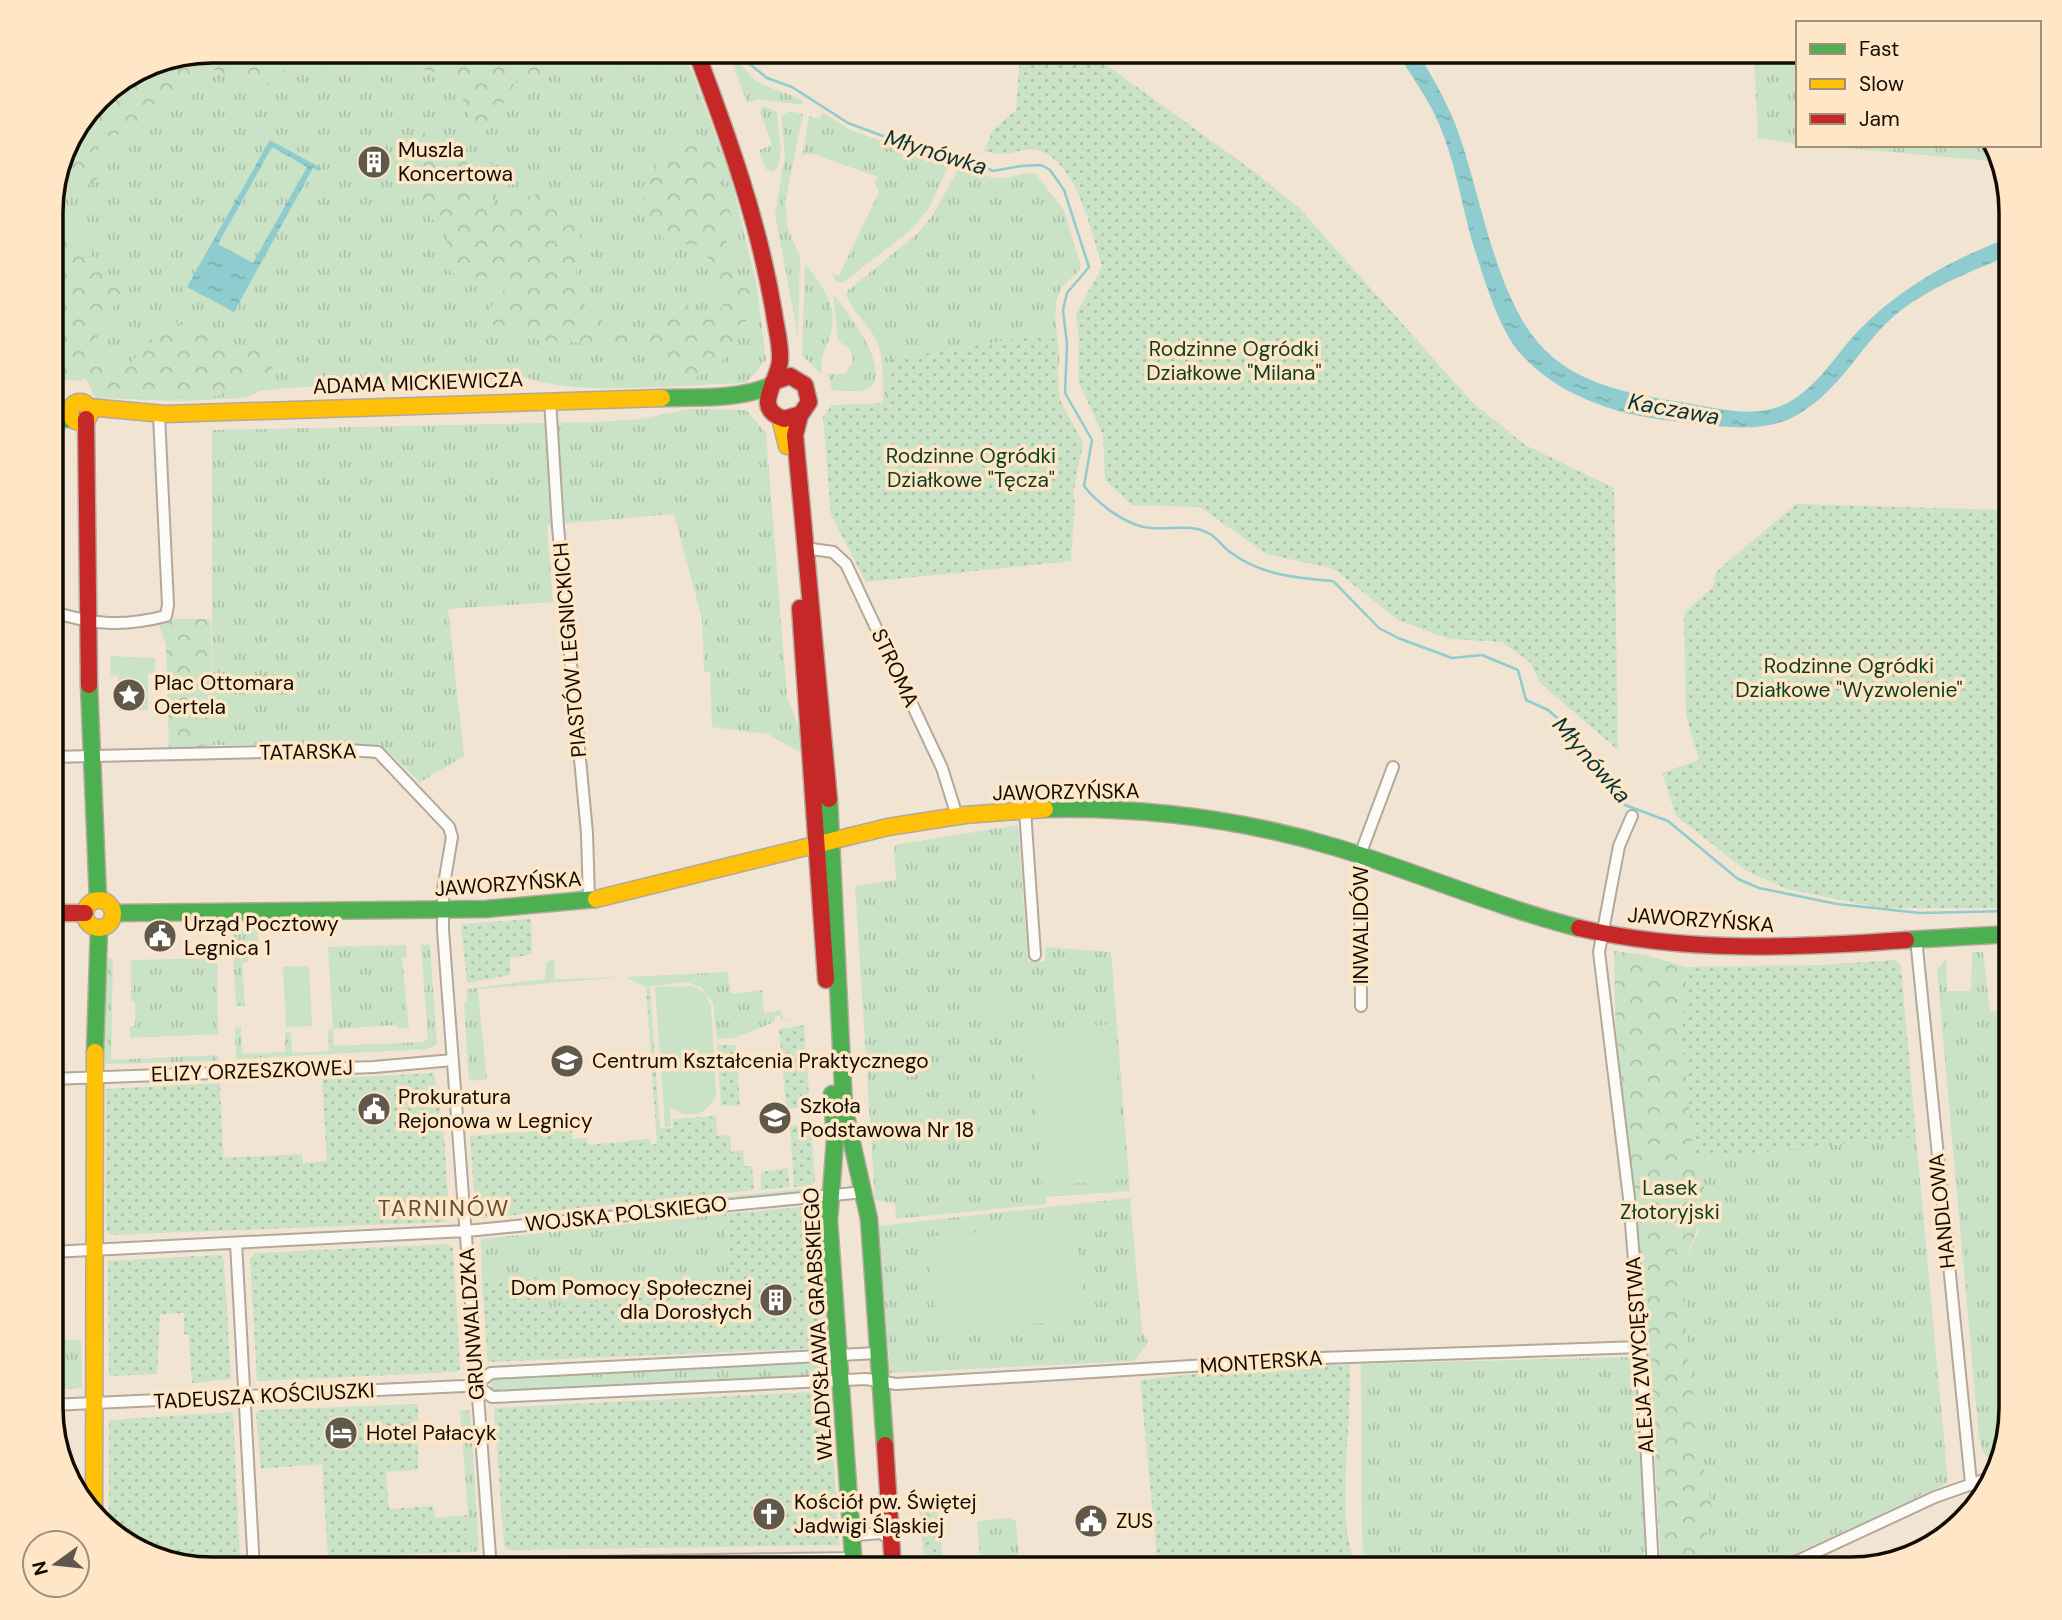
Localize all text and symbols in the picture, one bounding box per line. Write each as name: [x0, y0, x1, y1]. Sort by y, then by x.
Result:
legend: [1796, 21, 2041, 147]
text: Fast: [1859, 35, 1899, 63]
text: Slow: [1859, 70, 1904, 98]
text: Jam: [1859, 105, 1900, 133]
water label: Młynówka: [881, 122, 991, 182]
place label: Muszla Koncertowa: [398, 136, 513, 188]
building icon: Muszla Koncertowa: [355, 143, 393, 181]
park label: Rodzinne Ogródki Działkowe "Milana": [1146, 335, 1322, 387]
street label: ADAMA MICKIEWICZA: [312, 365, 524, 401]
water label: Kaczawa: [1626, 386, 1722, 432]
park label: Rodzinne Ogródki Działkowe "Tęcza": [886, 442, 1056, 494]
street label: PIASTÓW LEGNICKICH: [547, 541, 593, 759]
street label: STROMA: [865, 624, 925, 712]
park label: Rodzinne Ogródki Działkowe "Wyzwolenie": [1735, 652, 1963, 704]
place label: Plac Ottomara Oertela: [154, 669, 294, 721]
place icon: Plac Ottomara Oertela: [110, 676, 148, 714]
water label: Młynówka: [1546, 710, 1638, 810]
street label: TATARSKA: [259, 737, 357, 767]
street label: JAWORZYŃSKA: [992, 777, 1140, 807]
street label: JAWORZYŃSKA: [434, 865, 583, 903]
street label: INWALIDÓW: [1347, 866, 1375, 984]
street label: JAWORZYŃSKA: [1627, 901, 1776, 939]
place label: Urząd Pocztowy Legnica 1: [184, 910, 339, 962]
public building icon: Urząd Pocztowy Legnica 1: [141, 917, 179, 955]
school or university icon: Centrum Kształcenia Praktycznego: [548, 1042, 586, 1080]
place label: Centrum Kształcenia Praktycznego: [592, 1047, 929, 1075]
street label: ELIZY ORZESZKOWEJ: [150, 1053, 354, 1089]
place label: Prokuratura Rejonowa w Legnicy: [398, 1083, 593, 1135]
public building icon: Prokuratura Rejonowa w Legnicy: [355, 1090, 393, 1128]
place label: Szkoła Podstawowa Nr 18: [800, 1092, 974, 1144]
school or university icon: Szkoła Podstawowa Nr 18: [756, 1099, 794, 1137]
street label: HANDLOWA: [1922, 1152, 1962, 1270]
park label: Lasek Złotoryjski: [1620, 1174, 1720, 1226]
street label: WŁADYSŁAWA GRABSKIEGO: [797, 1187, 839, 1461]
street label: WOJSKA POLSKIEGO: [524, 1189, 728, 1239]
district label: TARNINÓW: [378, 1193, 510, 1223]
street label: GRUNWALDZKA: [453, 1247, 491, 1401]
street label: ALEJA ZWYCIĘSTWA: [1619, 1256, 1661, 1454]
place label: Dom Pomocy Społecznej dla Dorosłych: [511, 1274, 752, 1326]
building icon: Dom Pomocy Społecznej dla Dorosłych: [757, 1281, 795, 1319]
street label: MONTERSKA: [1199, 1344, 1323, 1380]
street label: TADEUSZA KOŚCIUSZKI: [153, 1376, 375, 1416]
hotel icon: Hotel Pałacyk: [322, 1414, 360, 1452]
place label: Hotel Pałacyk: [366, 1419, 497, 1447]
place label: Kościół pw. Świętej Jadwigi Śląskiej: [794, 1488, 977, 1540]
church icon: Kościół pw. Świętej Jadwigi Śląskiej: [750, 1495, 788, 1533]
public building icon: ZUS: [1072, 1502, 1110, 1540]
place label: ZUS: [1116, 1507, 1153, 1535]
north arrow: [21, 1529, 91, 1599]
text: N: [26, 1558, 54, 1578]

